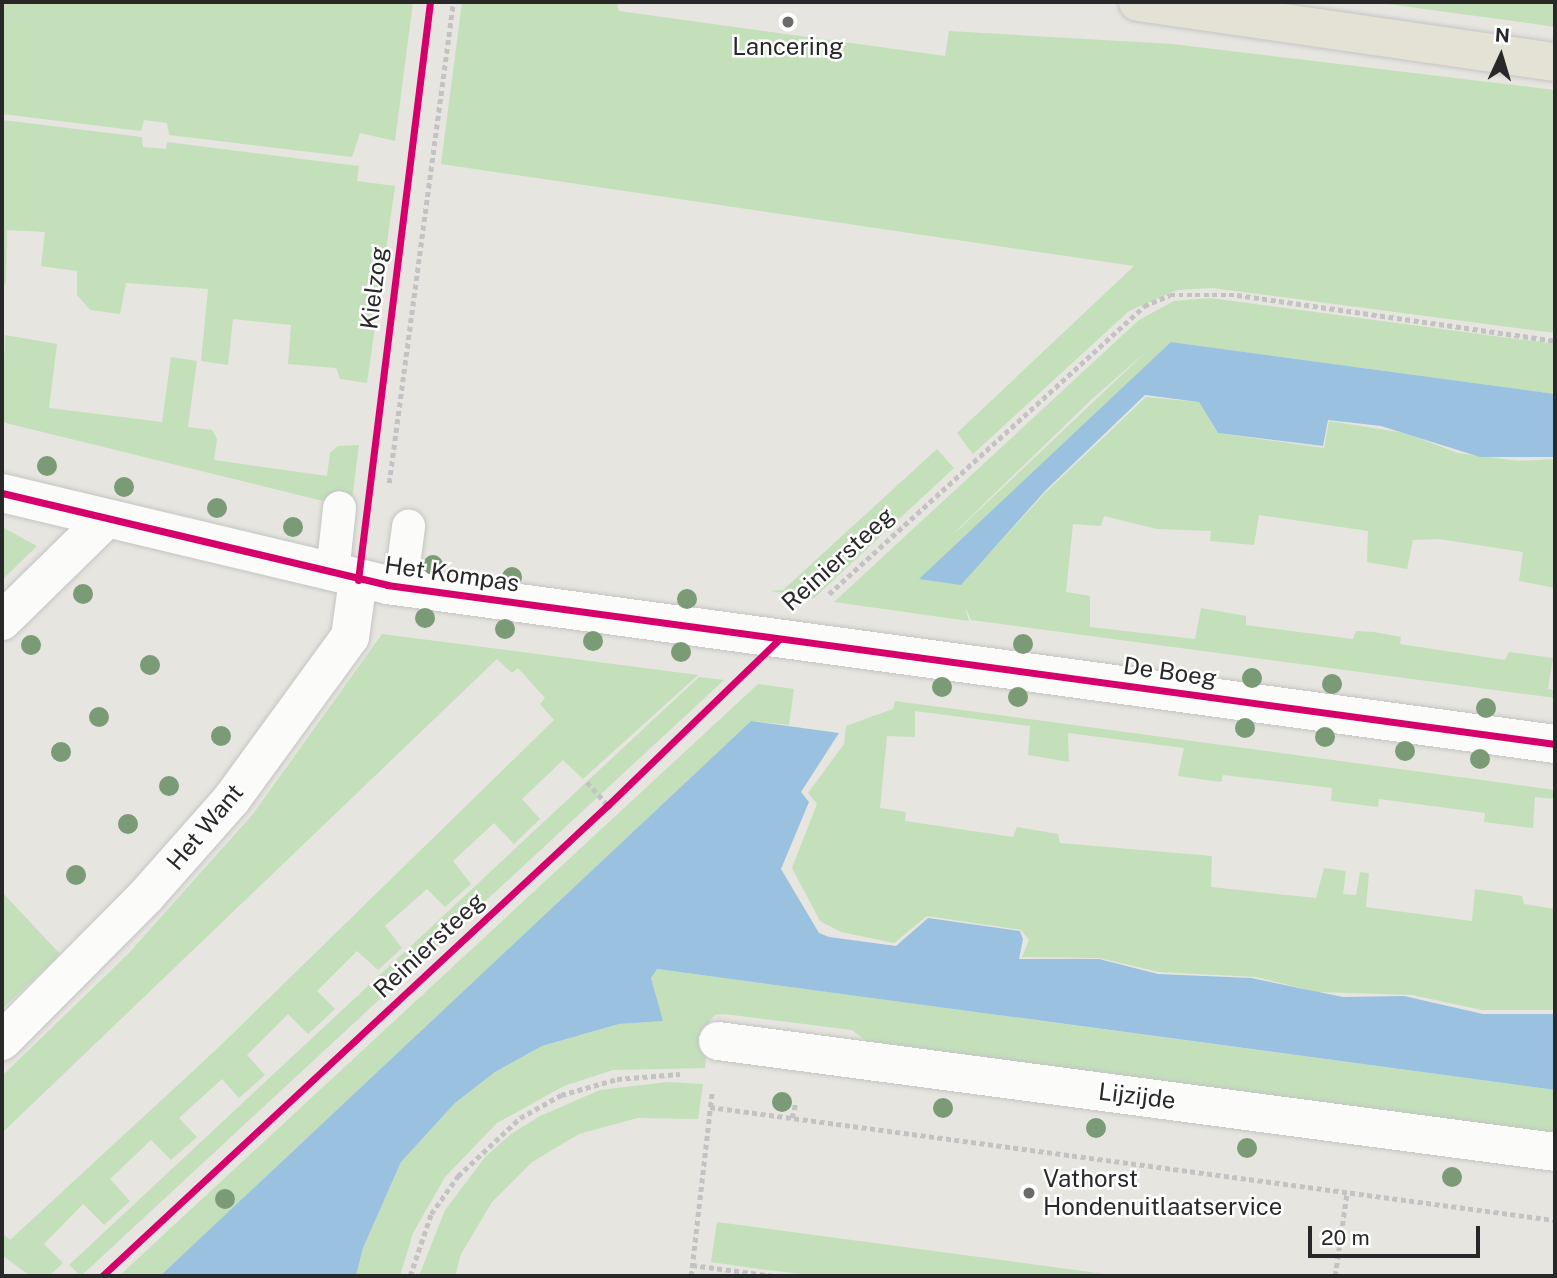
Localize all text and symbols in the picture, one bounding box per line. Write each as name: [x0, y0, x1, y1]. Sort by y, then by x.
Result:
marker: Lancering: [780, 14, 796, 30]
north arrow: [1466, 21, 1536, 91]
text: N: [1494, 24, 1511, 47]
place label: Lancering: [732, 33, 844, 61]
street label: Kielzog: [355, 245, 393, 331]
street label: Reiniersteeg: [776, 501, 900, 617]
street label: Het Kompas: [383, 550, 521, 598]
street label: De Boeg: [1121, 651, 1219, 693]
street label: Het Want: [160, 778, 250, 876]
street label: Reiniersteeg: [368, 886, 490, 1004]
street label: Lijzijde: [1097, 1077, 1177, 1115]
place label: Vathorst Hondenuitlaatservice: [1043, 1165, 1282, 1221]
marker: Vathorst Hondenuitlaatservice: [1021, 1185, 1037, 1201]
scale bar: [1312, 1212, 1484, 1256]
text: 20 m: [1321, 1225, 1370, 1250]

